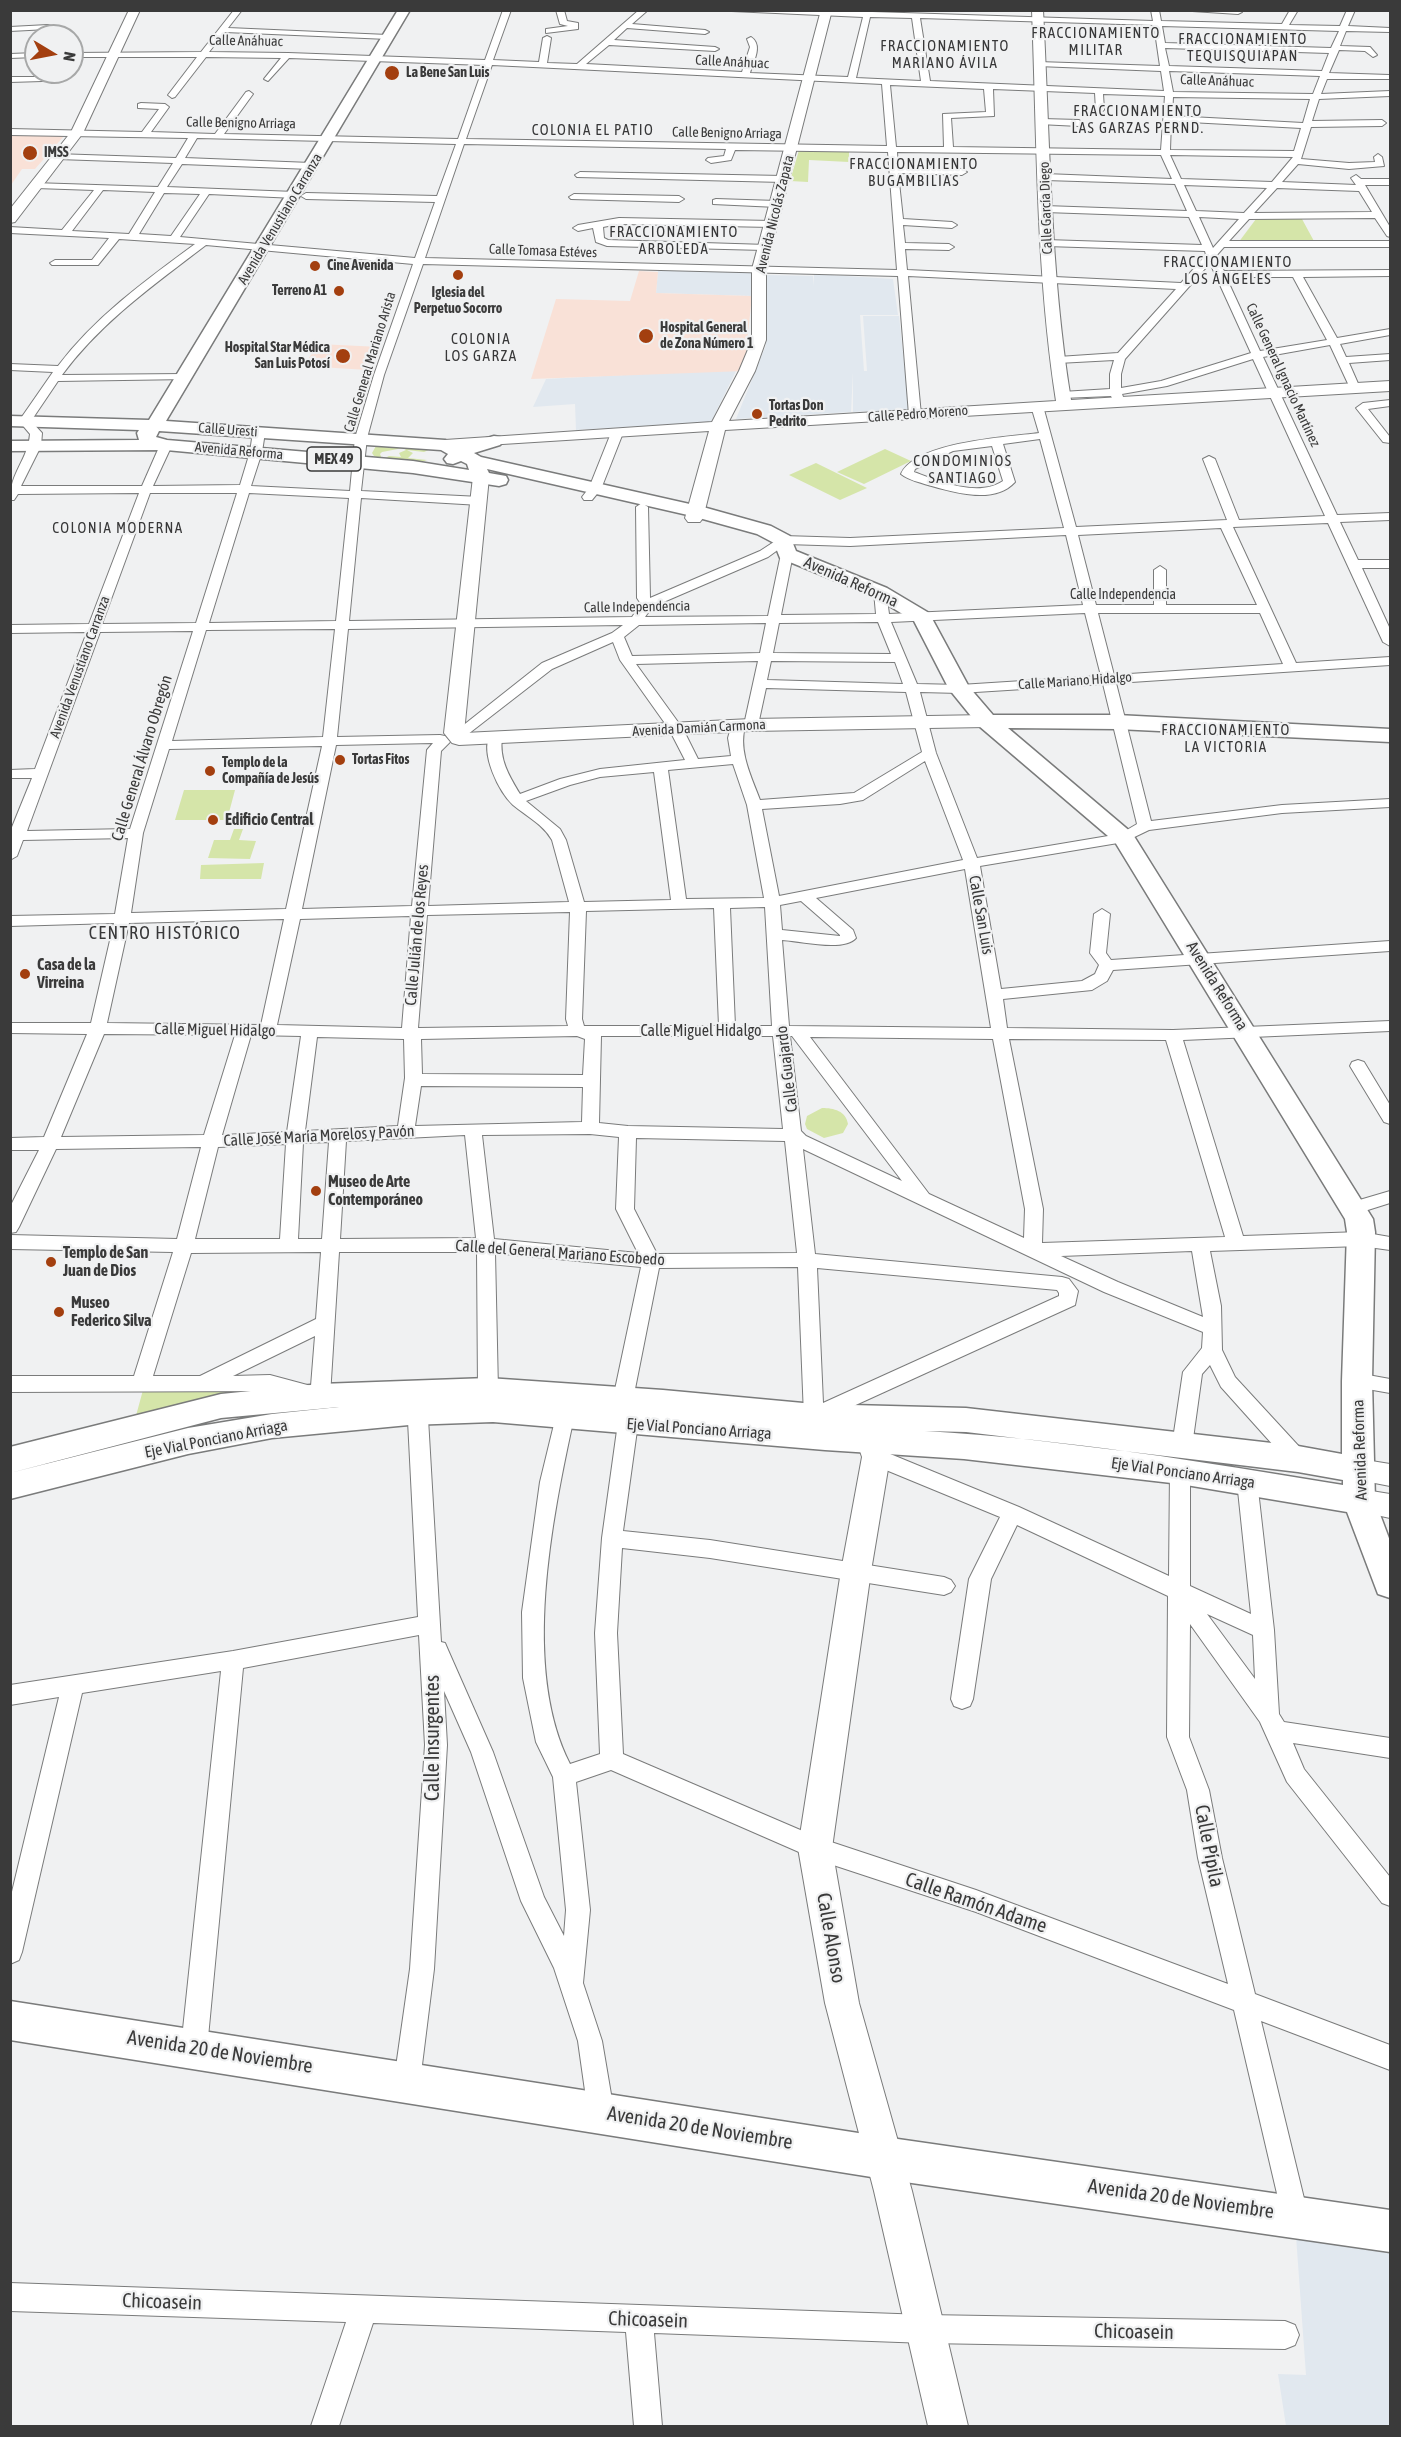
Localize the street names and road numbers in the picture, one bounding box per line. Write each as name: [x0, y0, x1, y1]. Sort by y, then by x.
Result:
street label: Calle Anáhuac: [209, 32, 283, 50]
street label: Calle Anáhuac: [695, 52, 769, 72]
street label: Calle Anáhuac: [1180, 71, 1254, 91]
street label: Calle Benigno Arriaga: [186, 114, 296, 132]
street label: Calle Benigno Arriaga: [672, 124, 782, 142]
street label: Avenida Venustiano Carranza: [234, 150, 326, 288]
street label: Avenida Nicolás Zapata: [752, 153, 798, 275]
street label: Calle García Diego: [1036, 161, 1056, 255]
street label: Calle Tomasa Estéves: [489, 241, 597, 261]
street label: Calle General Mariano Arista: [341, 290, 399, 434]
street label: Calle General Ignacio Martínez: [1242, 301, 1324, 449]
street label: Calle Pedro Moreno: [867, 402, 969, 426]
street label: Calle Uresti: [198, 420, 258, 440]
street label: Avenida Reforma: [194, 439, 284, 463]
road number: MEX 49: [307, 447, 361, 471]
street label: Avenida Reforma: [801, 553, 901, 611]
street label: Calle Independencia: [1070, 587, 1176, 603]
street label: Avenida Venustiano Carranza: [46, 594, 114, 740]
street label: Calle Independencia: [584, 598, 690, 616]
street label: Calle Mariano Hidalgo: [1018, 669, 1132, 693]
street label: Calle General Álvaro Obregón: [108, 673, 176, 843]
street label: Avenida Damián Carmona: [632, 716, 766, 740]
street label: Calle Julián de los Reyes: [401, 864, 433, 1006]
street label: Calle San Luis: [965, 874, 997, 956]
street label: Avenida Reforma: [1182, 938, 1252, 1034]
street label: Calle Miguel Hidalgo: [154, 1019, 276, 1041]
street label: Calle Miguel Hidalgo: [640, 1021, 762, 1041]
street label: Calle Guajardo: [772, 1025, 802, 1113]
street label: Calle José María Morelos y Pavón: [223, 1121, 415, 1151]
street label: Calle del General Mariano Escobedo: [455, 1236, 665, 1270]
street label: Avenida Reforma: [1349, 1399, 1371, 1501]
street label: Eje Vial Ponciano Arriaga: [626, 1414, 772, 1444]
street label: Eje Vial Ponciano Arriaga: [143, 1416, 289, 1462]
street label: Eje Vial Ponciano Arriaga: [1110, 1453, 1256, 1493]
street label: Calle Insurgentes: [421, 1675, 445, 1801]
street label: Calle Pípila: [1189, 1803, 1229, 1889]
street label: Calle Ramón Adame: [902, 1868, 1050, 1938]
street label: Calle Alonso: [811, 1891, 851, 1985]
street label: Avenida 20 de Noviembre: [126, 2025, 314, 2079]
street label: Avenida 20 de Noviembre: [606, 2101, 794, 2155]
street label: Avenida 20 de Noviembre: [1087, 2174, 1275, 2224]
street label: Chicoasein: [122, 2289, 202, 2315]
street label: Chicoasein: [608, 2307, 688, 2333]
street label: Chicoasein: [1094, 2319, 1174, 2345]

